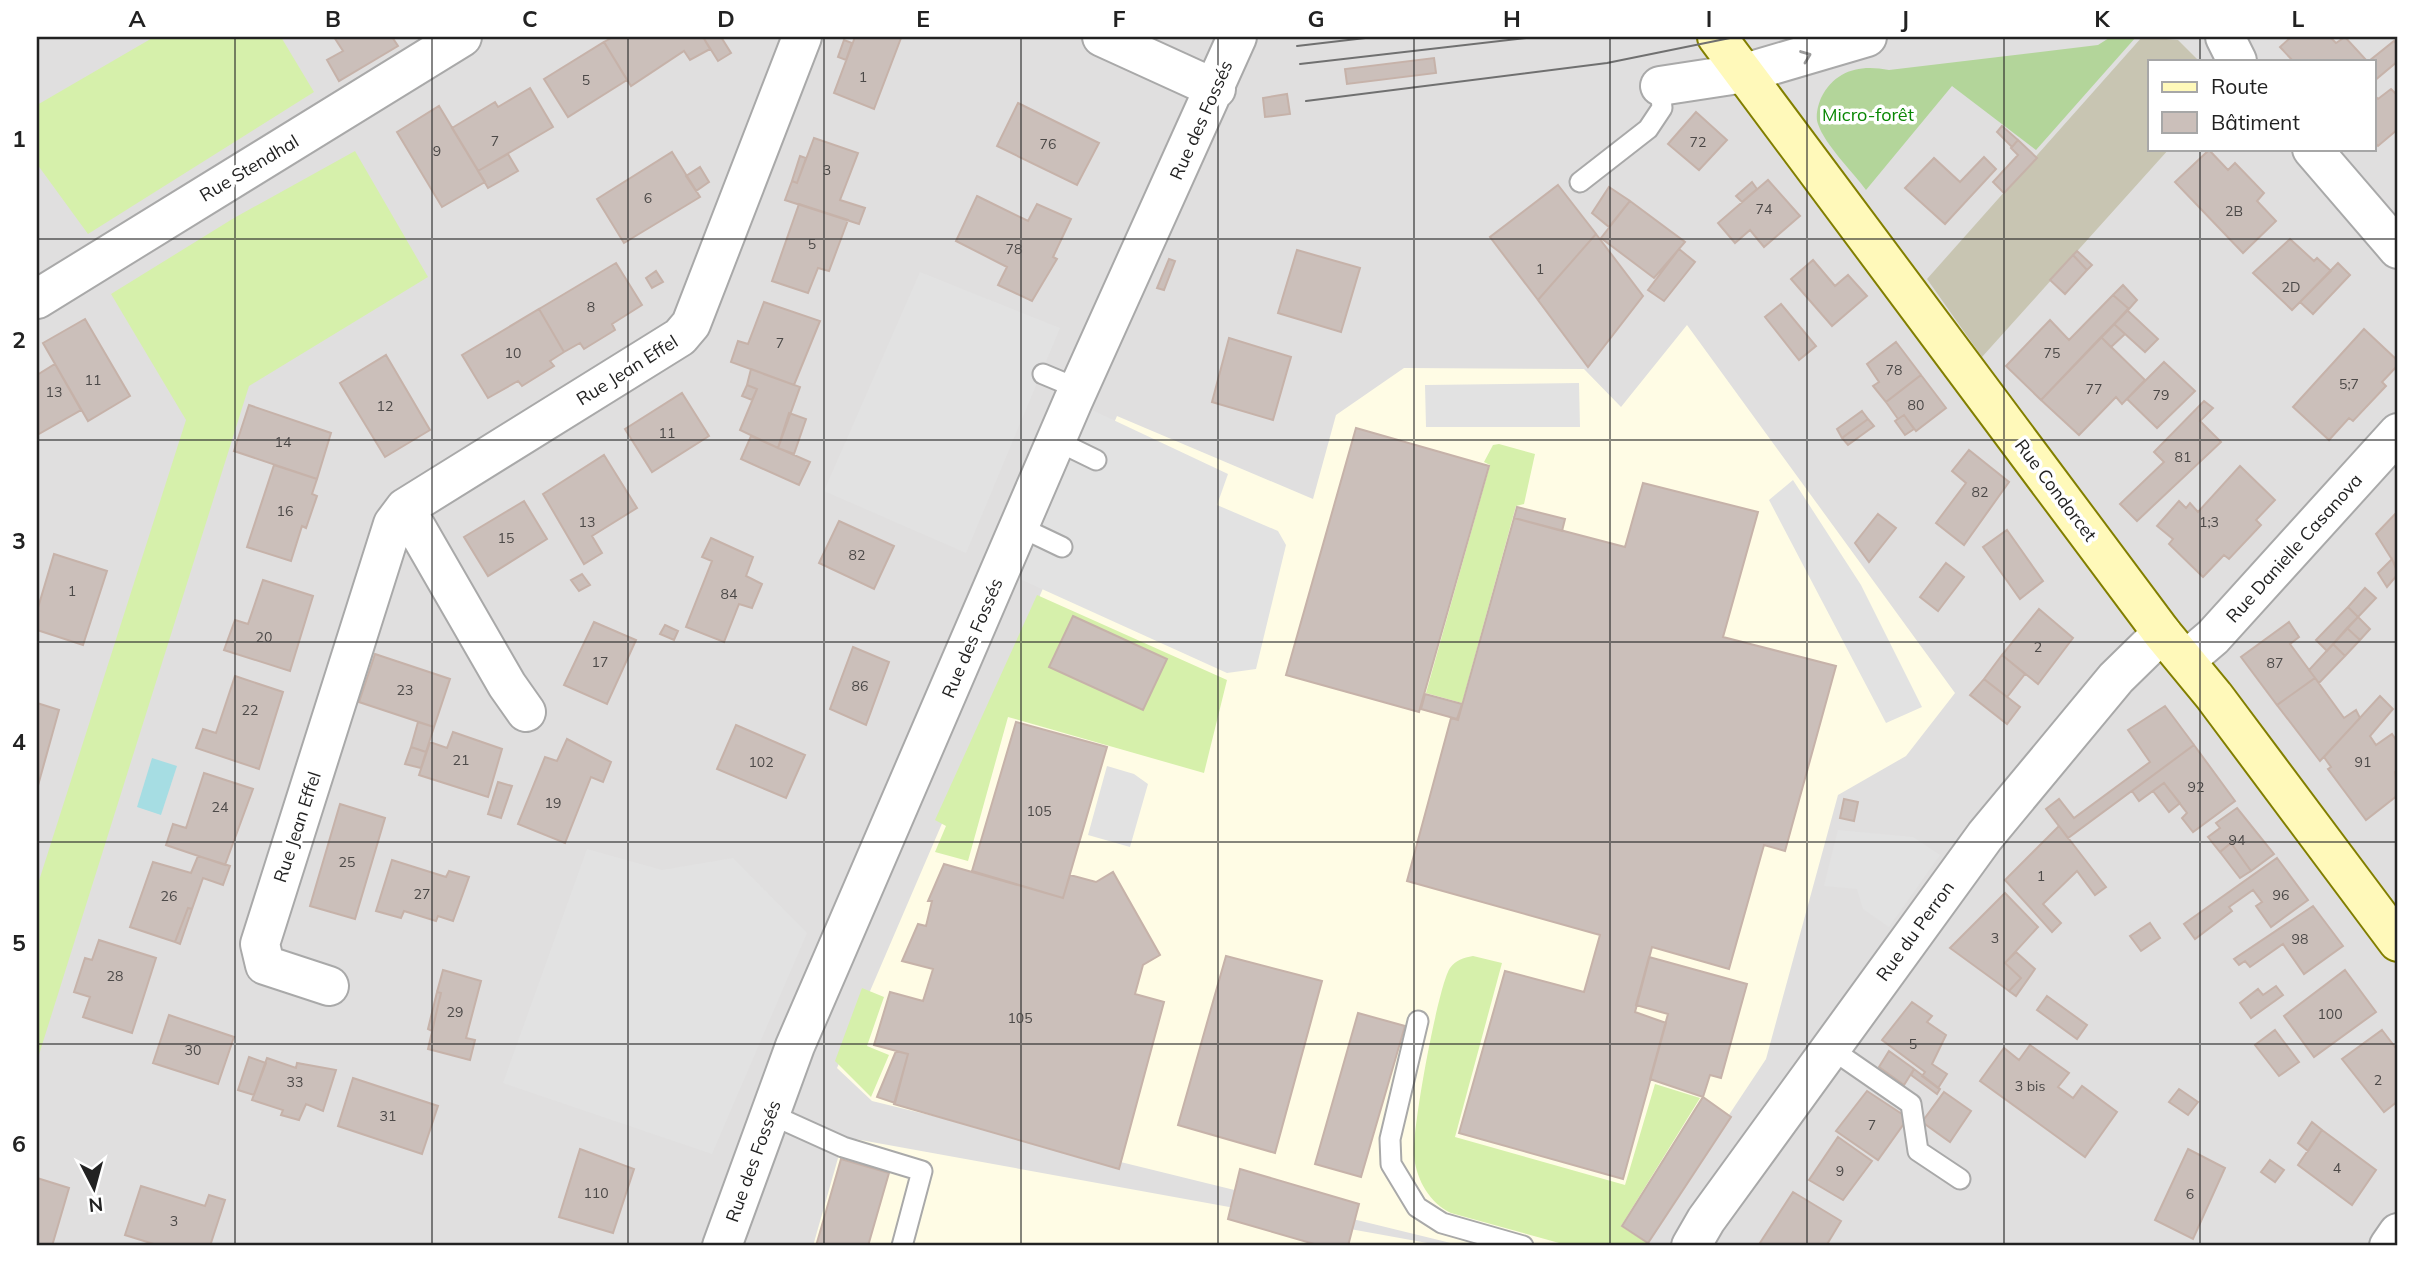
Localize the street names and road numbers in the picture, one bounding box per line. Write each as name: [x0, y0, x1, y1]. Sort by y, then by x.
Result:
street label: Rue des Fossés: [1164, 57, 1238, 183]
street label: Rue Stendhal: [195, 129, 303, 207]
street label: Rue Jean Effel: [572, 330, 682, 410]
street label: Rue Condorcet: [2010, 434, 2102, 546]
street label: Rue Danielle Casanova: [2221, 469, 2367, 627]
street label: Rue des Fossés: [936, 574, 1008, 701]
street label: Rue Jean Effel: [268, 769, 326, 885]
street label: Rue du Perron: [1871, 876, 1959, 986]
street label: Rue des Fossés: [720, 1097, 786, 1225]

